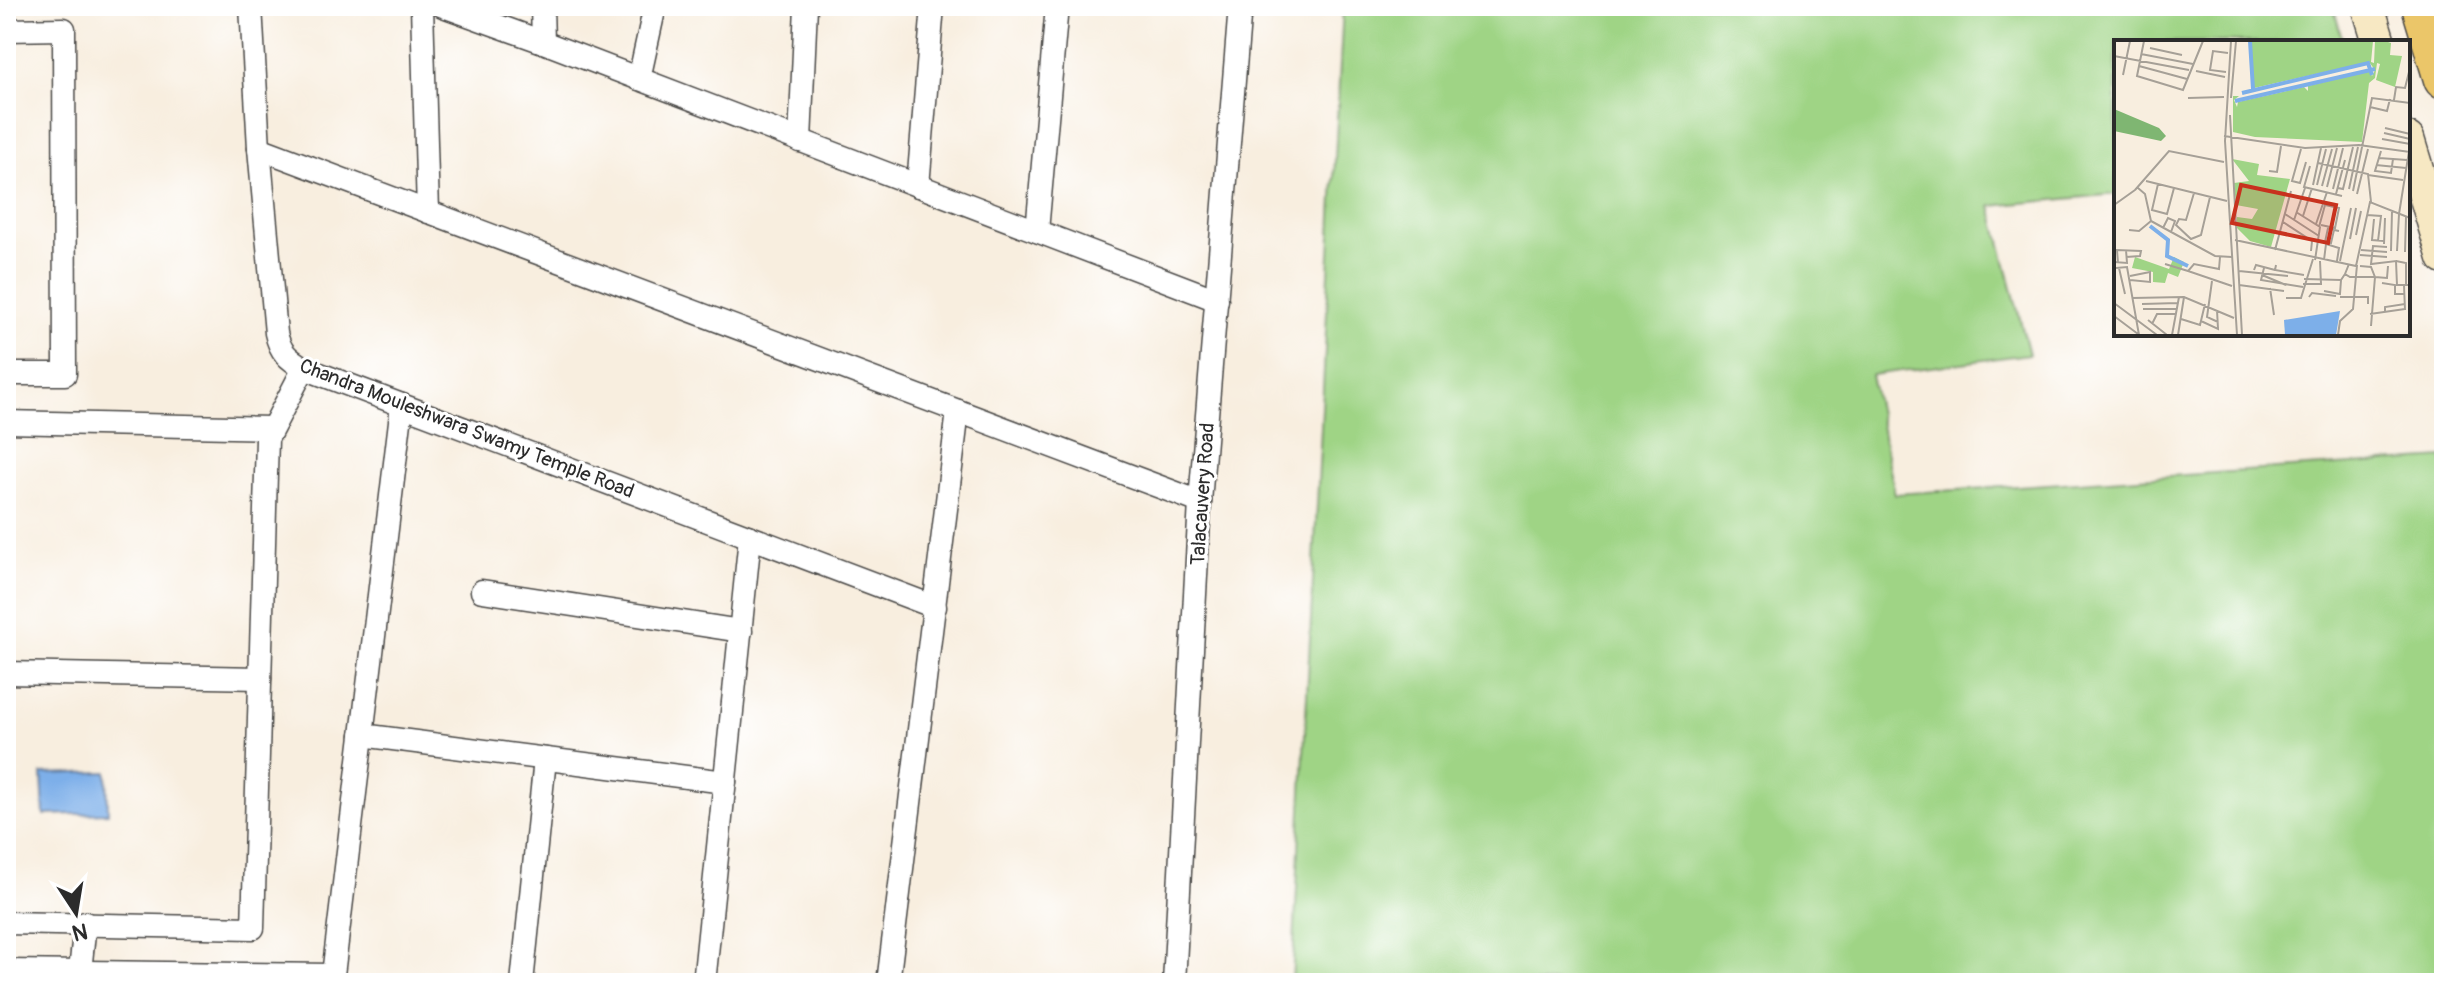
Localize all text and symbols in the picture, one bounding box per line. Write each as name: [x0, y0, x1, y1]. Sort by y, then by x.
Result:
inset map: [2114, 40, 2410, 336]
street label: Chandra Mouleshwara Swamy Temple Road: [296, 353, 638, 504]
street label: Talacauvery Road: [1185, 422, 1220, 566]
north arrow: [36, 873, 116, 953]
text: N: [70, 916, 90, 947]

